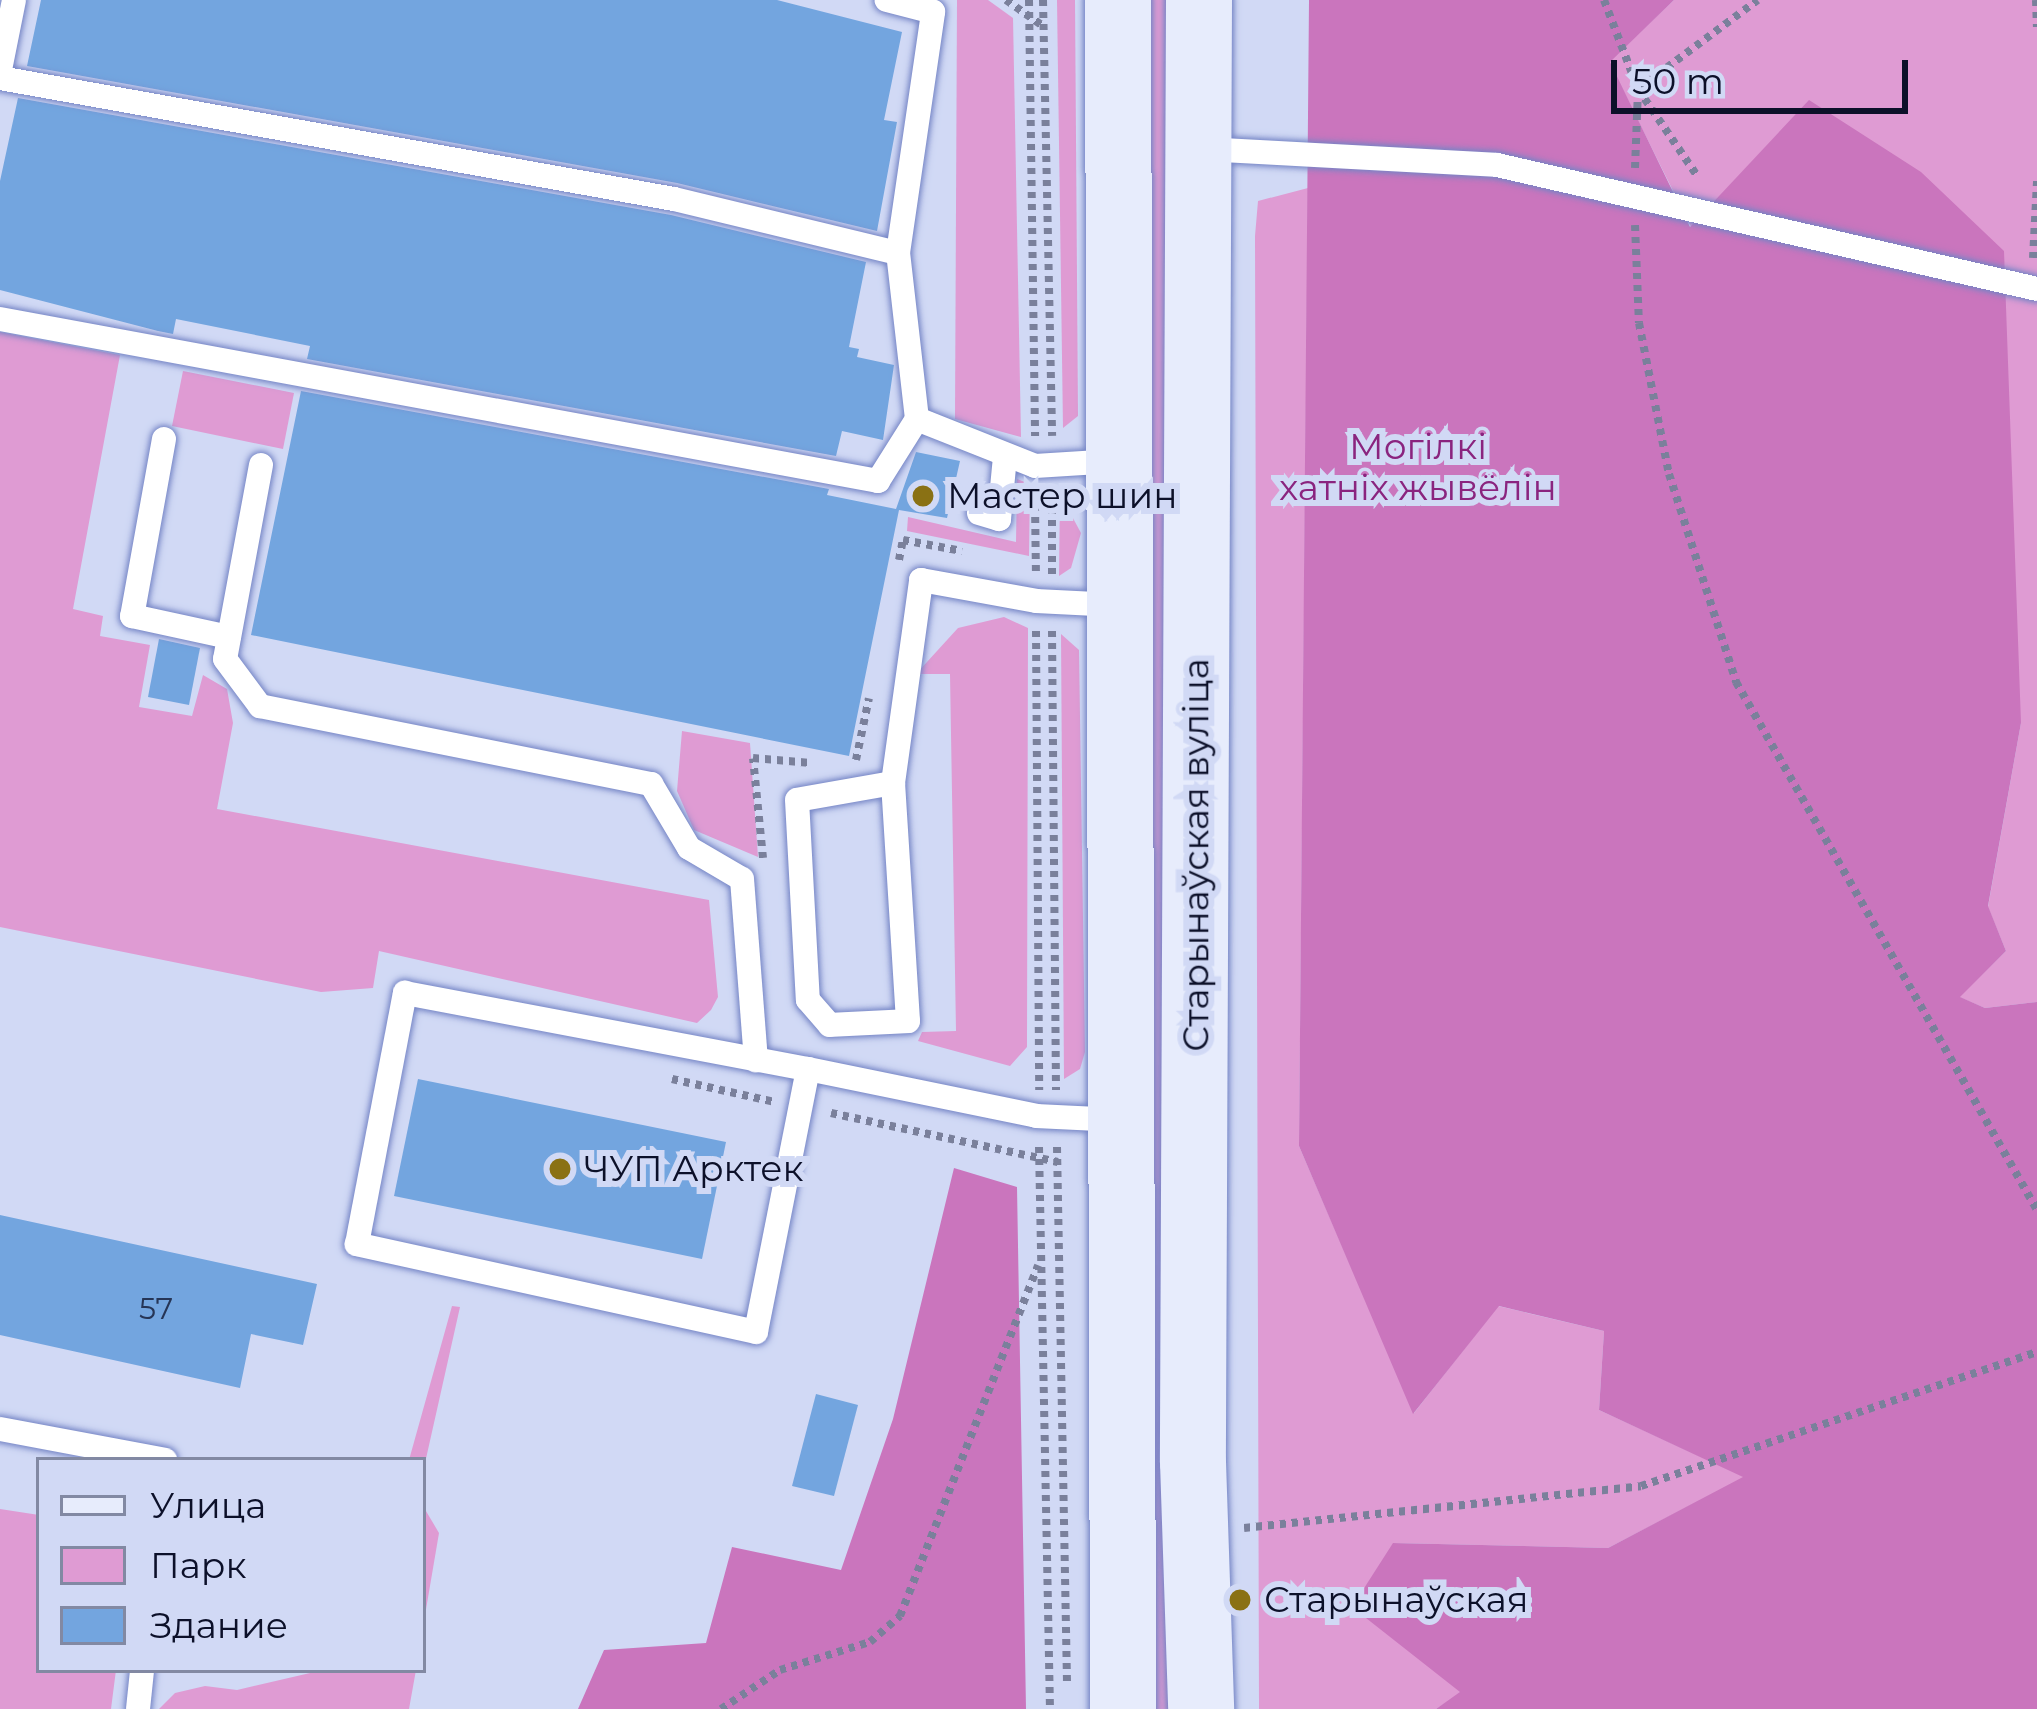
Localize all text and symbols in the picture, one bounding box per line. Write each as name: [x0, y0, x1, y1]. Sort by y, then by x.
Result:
scale bar: [1617, 36, 1914, 110]
text: 50 m: [1632, 59, 1724, 103]
park label: Могілкі хатніх жывёлін: [1279, 424, 1557, 509]
place label: Мастер шин: [947, 474, 1178, 518]
marker: Мастер шин: [910, 483, 936, 509]
street label: Старынаўская вуліца: [1174, 658, 1218, 1052]
place label: ЧУП Арктек: [584, 1147, 803, 1191]
marker: ЧУП Арктек: [547, 1156, 573, 1182]
house number: 57: [139, 1291, 173, 1327]
legend: [36, 1457, 426, 1673]
text: Улица: [150, 1483, 266, 1527]
text: Парк: [150, 1543, 246, 1587]
place label: Старынаўская: [1264, 1578, 1529, 1622]
marker: Старынаўская: [1227, 1587, 1253, 1613]
text: Здание: [150, 1603, 288, 1647]

